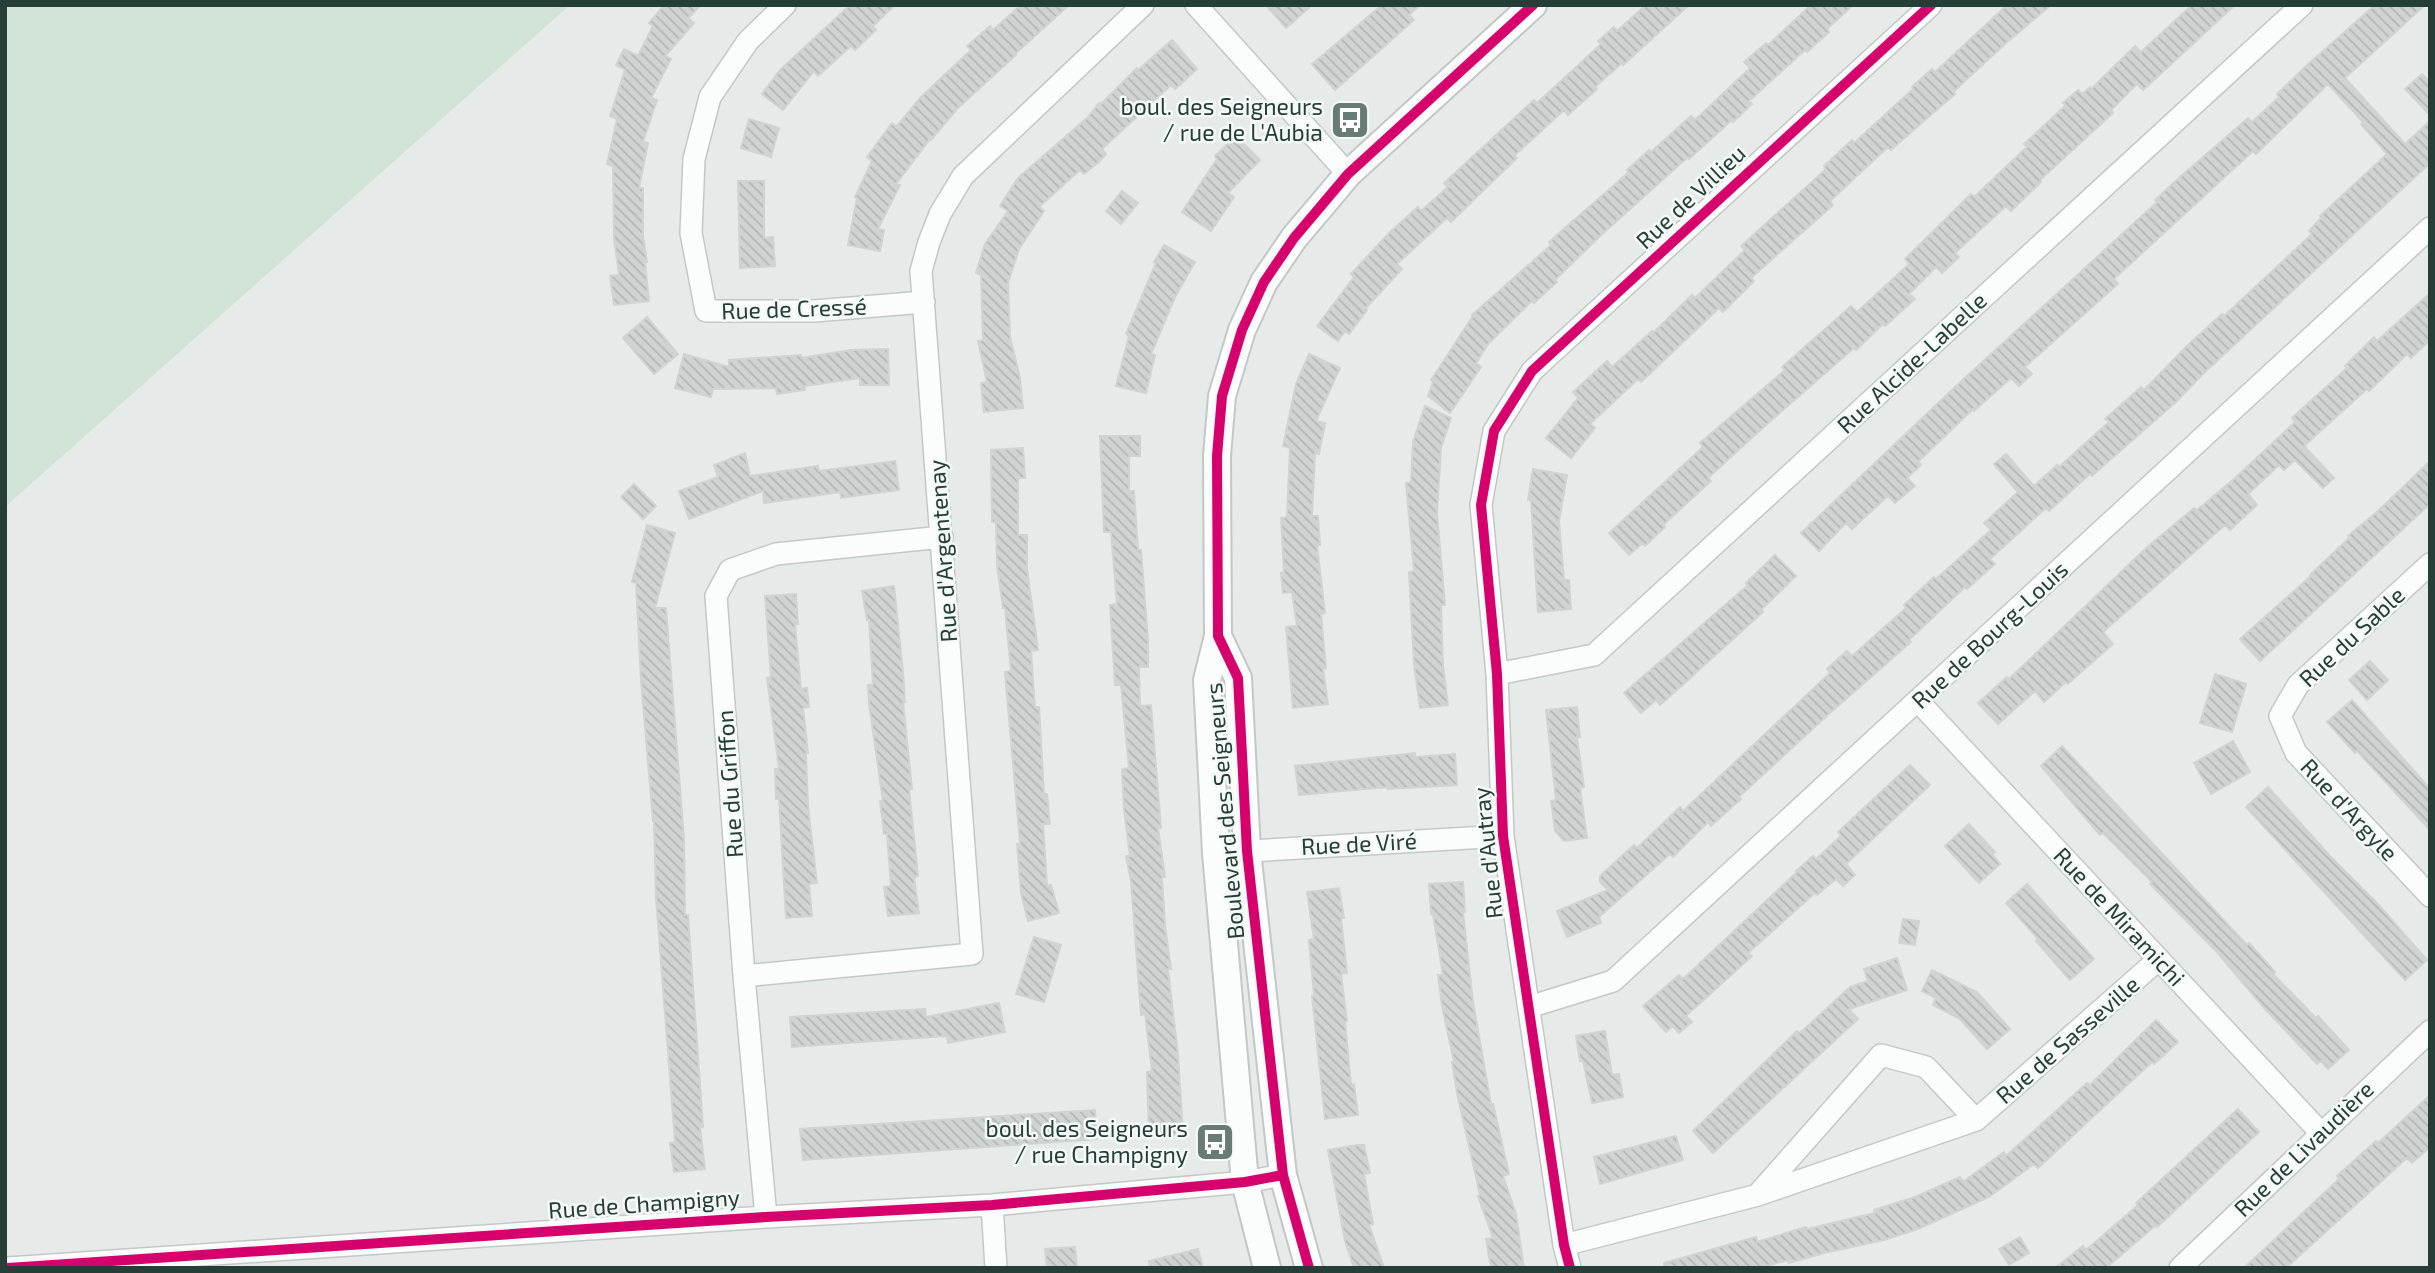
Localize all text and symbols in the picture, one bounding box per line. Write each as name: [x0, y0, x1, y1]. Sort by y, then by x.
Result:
place label: boul. des Seigneurs / rue de L'Aubia: [1121, 92, 1323, 146]
bus stop icon: boul. des Seigneurs / rue de L'Aubia: [1329, 99, 1371, 141]
street label: Rue de Villieu: [1630, 138, 1751, 254]
street label: Rue Alcide-Labelle: [1831, 286, 1992, 439]
street label: Rue de Cressé: [721, 291, 867, 325]
street label: Rue d'Argentenay: [922, 459, 962, 643]
street label: Rue de Bourg-Louis: [1905, 555, 2073, 714]
street label: Rue du Sable: [2293, 580, 2410, 692]
street label: Boulevard des Seigneurs: [1199, 682, 1249, 941]
street label: Rue du Griffon: [710, 709, 748, 859]
street label: Rue d'Argyle: [2295, 752, 2404, 866]
street label: Rue d'Autray: [1466, 786, 1508, 920]
street label: Rue de Viré: [1300, 826, 1418, 860]
street label: Rue de Miramichi: [2048, 841, 2191, 991]
street label: Rue de Sasseville: [1990, 969, 2145, 1109]
street label: Rue de Livaudière: [2228, 1075, 2379, 1222]
place label: boul. des Seigneurs / rue Champigny: [986, 1114, 1188, 1168]
bus stop icon: boul. des Seigneurs / rue Champigny: [1194, 1121, 1236, 1163]
street label: Rue de Champigny: [547, 1182, 741, 1224]

